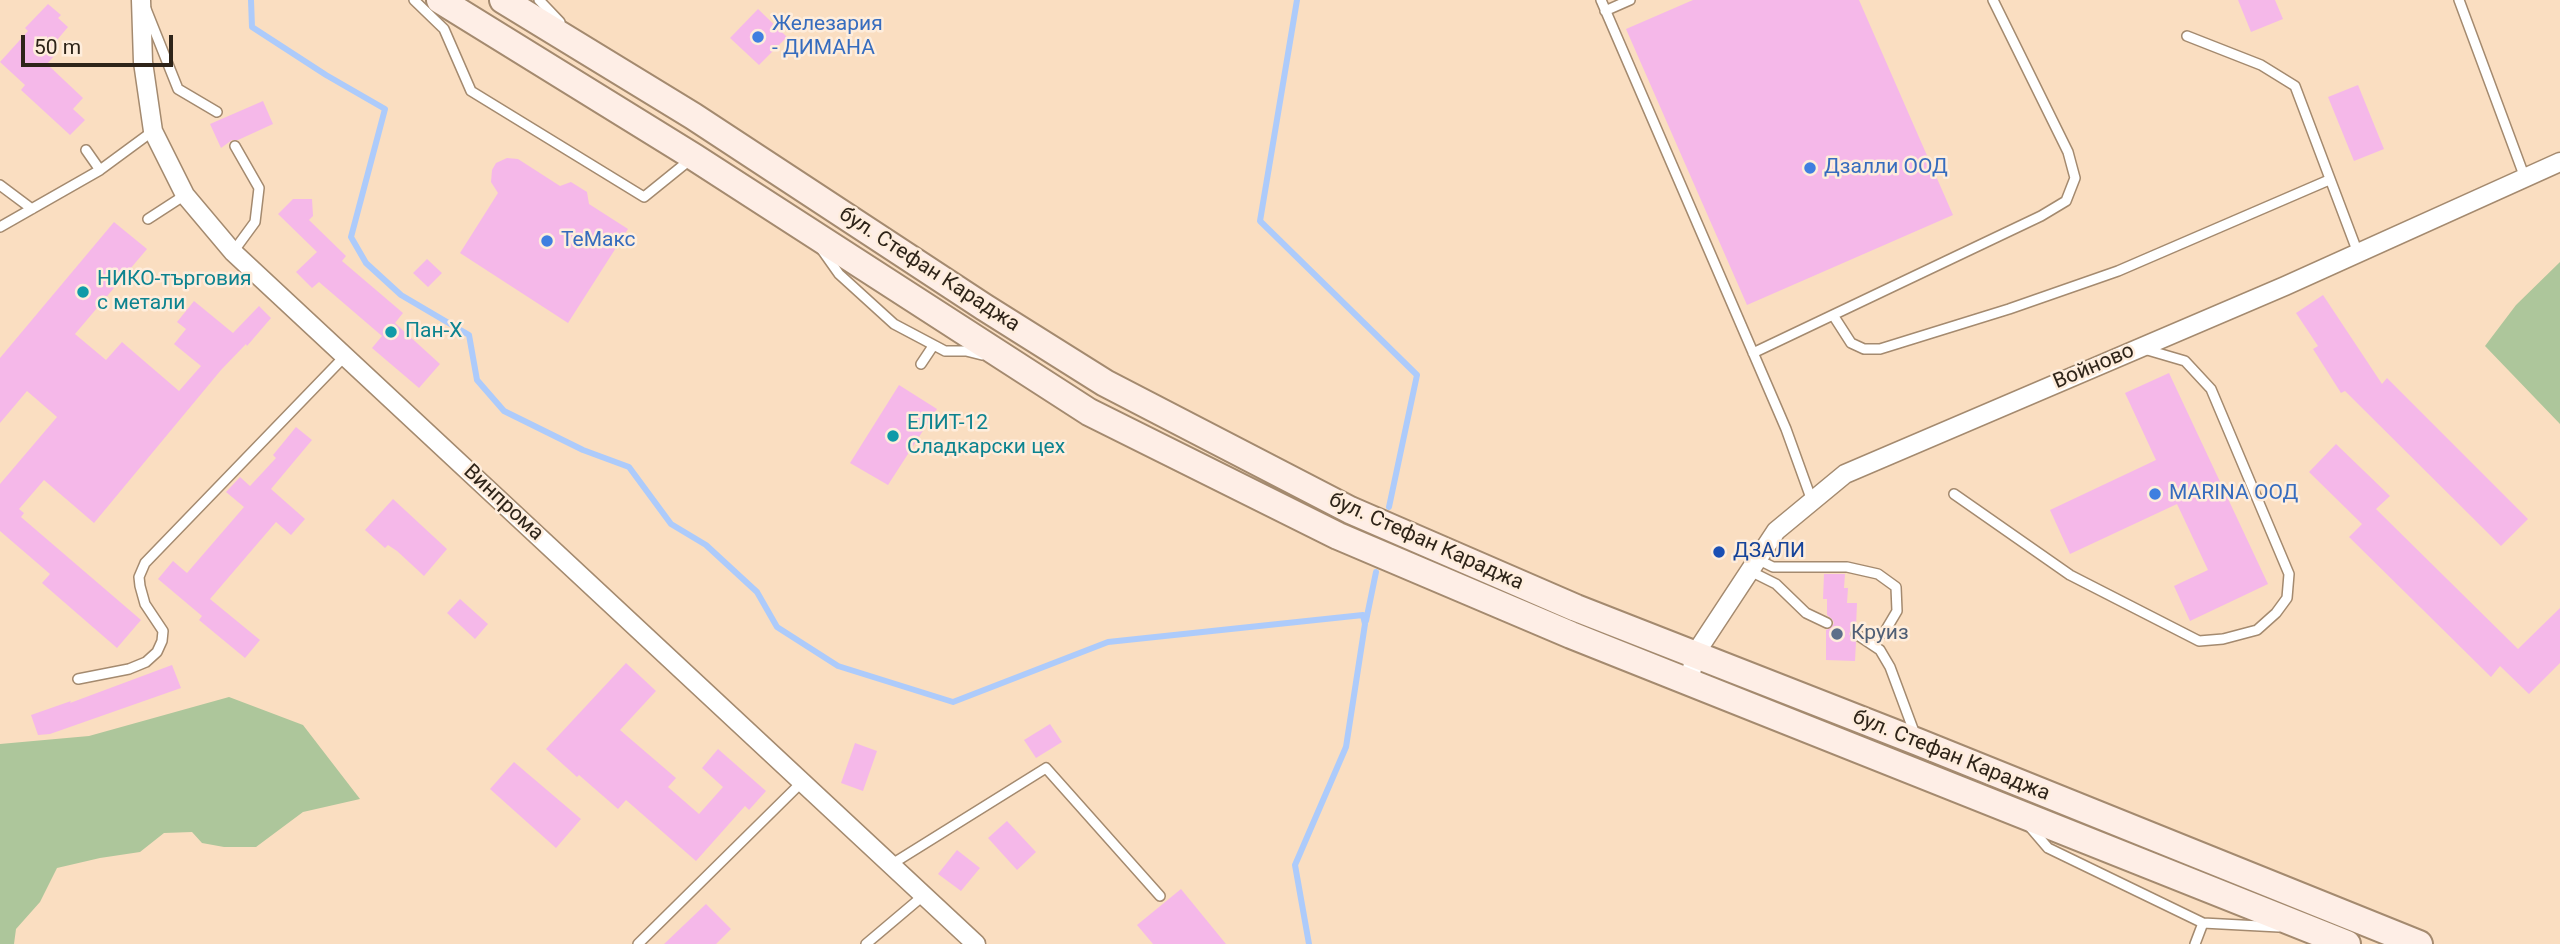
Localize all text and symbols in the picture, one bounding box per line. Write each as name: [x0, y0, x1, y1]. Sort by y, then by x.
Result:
place label: Железария - ДИМАНА: [772, 12, 883, 62]
scale bar: [24, 21, 177, 65]
marker: Железария - ДИМАНА: [750, 29, 766, 45]
text: 50 m: [34, 35, 81, 59]
place label: Дзалли ООД: [1824, 155, 1948, 181]
marker: Дзалли ООД: [1802, 160, 1818, 176]
street label: бул. Стефан Караджа: [834, 202, 1024, 338]
place label: ТеМакс: [561, 228, 636, 254]
marker: ТеМакс: [539, 233, 555, 249]
place label: НИКО-търговия с метали: [97, 267, 252, 317]
marker: НИКО-търговия с метали: [75, 284, 91, 300]
place label: Пан-Х: [405, 319, 462, 345]
marker: Пан-Х: [383, 324, 399, 340]
street label: Войново: [2050, 339, 2138, 395]
place label: ЕЛИТ-12 Сладкарски цех: [907, 411, 1065, 461]
marker: ЕЛИТ-12 Сладкарски цех: [885, 428, 901, 444]
street label: Винпрома: [458, 460, 548, 546]
place label: MARINA ООД: [2169, 481, 2298, 507]
marker: MARINA ООД: [2147, 486, 2163, 502]
street label: бул. Стефан Караджа: [1325, 488, 1527, 596]
place label: ДЗАЛИ: [1733, 539, 1805, 565]
marker: ДЗАЛИ: [1711, 544, 1727, 560]
place label: Круиз: [1851, 621, 1909, 647]
marker: Круиз: [1829, 626, 1845, 642]
street label: бул. Стефан Караджа: [1849, 705, 2053, 807]

